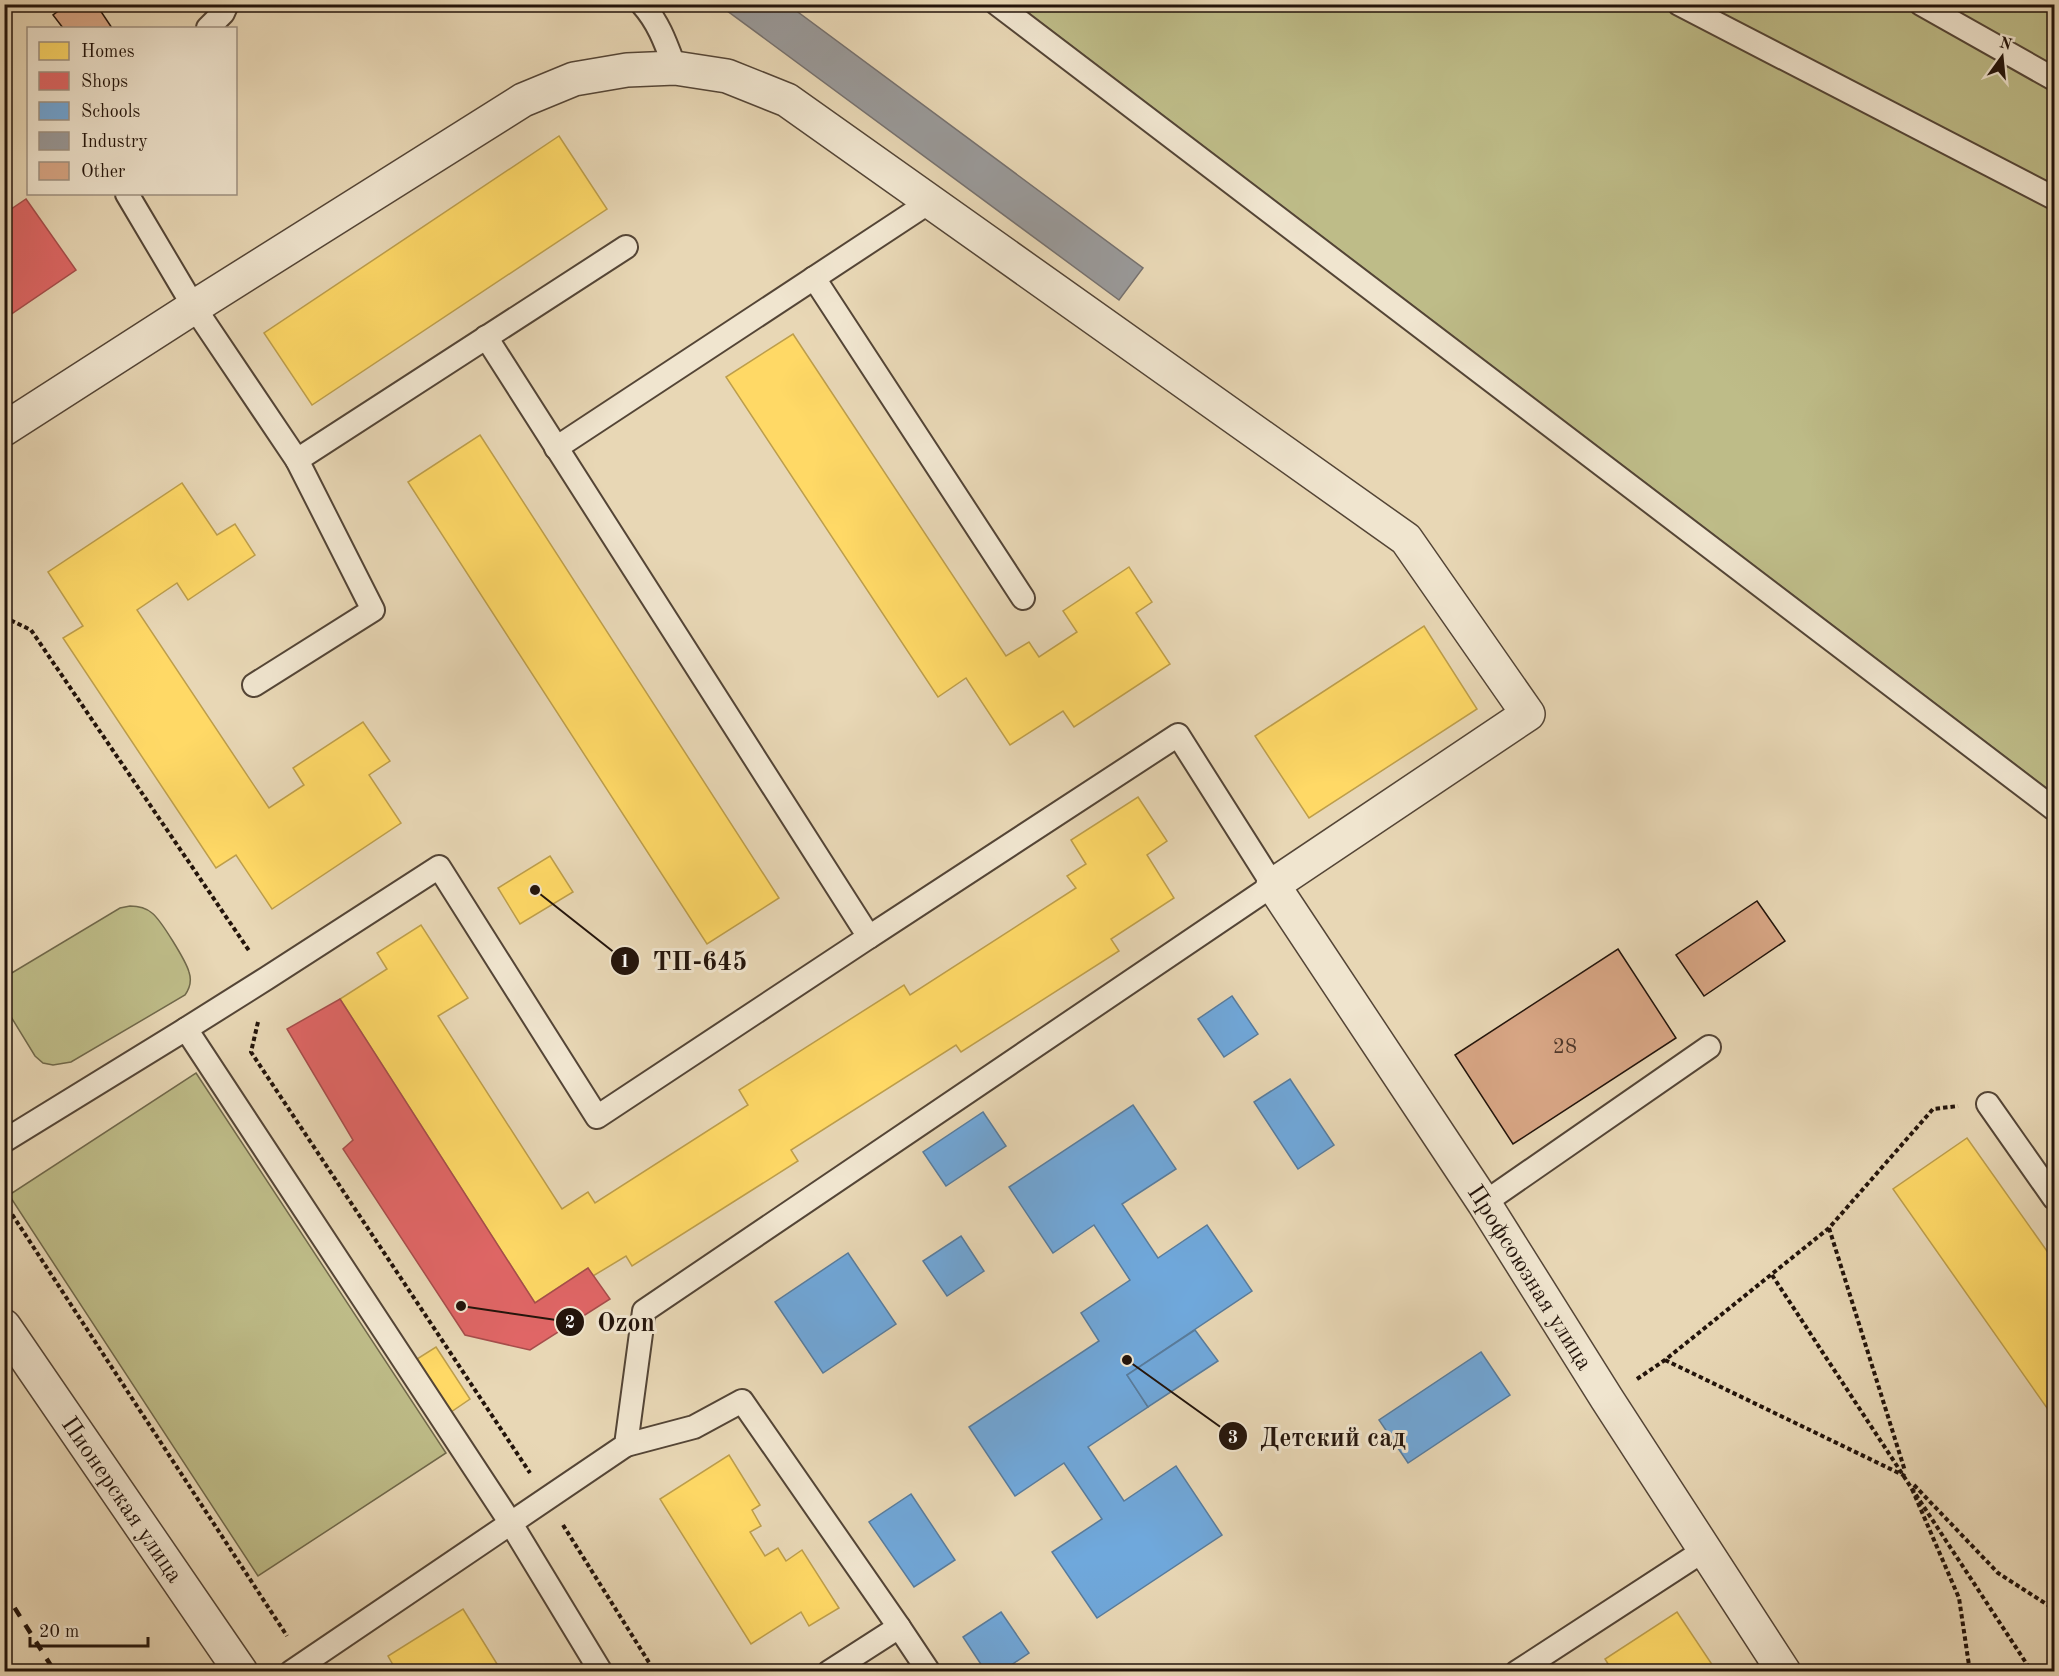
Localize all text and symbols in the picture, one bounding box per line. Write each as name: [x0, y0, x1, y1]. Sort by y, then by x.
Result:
legend: [27, 27, 237, 195]
north arrow: [1972, 27, 2032, 87]
text: N: [1997, 35, 2014, 54]
text: Homes: [81, 43, 135, 61]
text: Shops: [81, 73, 128, 91]
text: Schools: [81, 103, 141, 121]
text: Industry: [81, 133, 148, 151]
text: Other: [81, 163, 126, 181]
callout: ТП-645: [610, 939, 759, 983]
text: ТП-645: [653, 950, 747, 976]
text: 1: [620, 953, 630, 971]
house number: 28: [1553, 1037, 1577, 1058]
street label: Профсоюзная улица: [1462, 1181, 1596, 1375]
callout: Ozon: [555, 1300, 667, 1344]
text: Ozon: [597, 1311, 655, 1337]
text: 2: [565, 1314, 575, 1332]
street label: Пионерская улица: [56, 1413, 186, 1588]
callout: Детский сад: [1218, 1414, 1418, 1458]
text: Детский сад: [1260, 1426, 1406, 1452]
text: 3: [1228, 1429, 1238, 1447]
scale bar: [30, 1610, 148, 1648]
text: 20 m: [39, 1623, 79, 1641]

